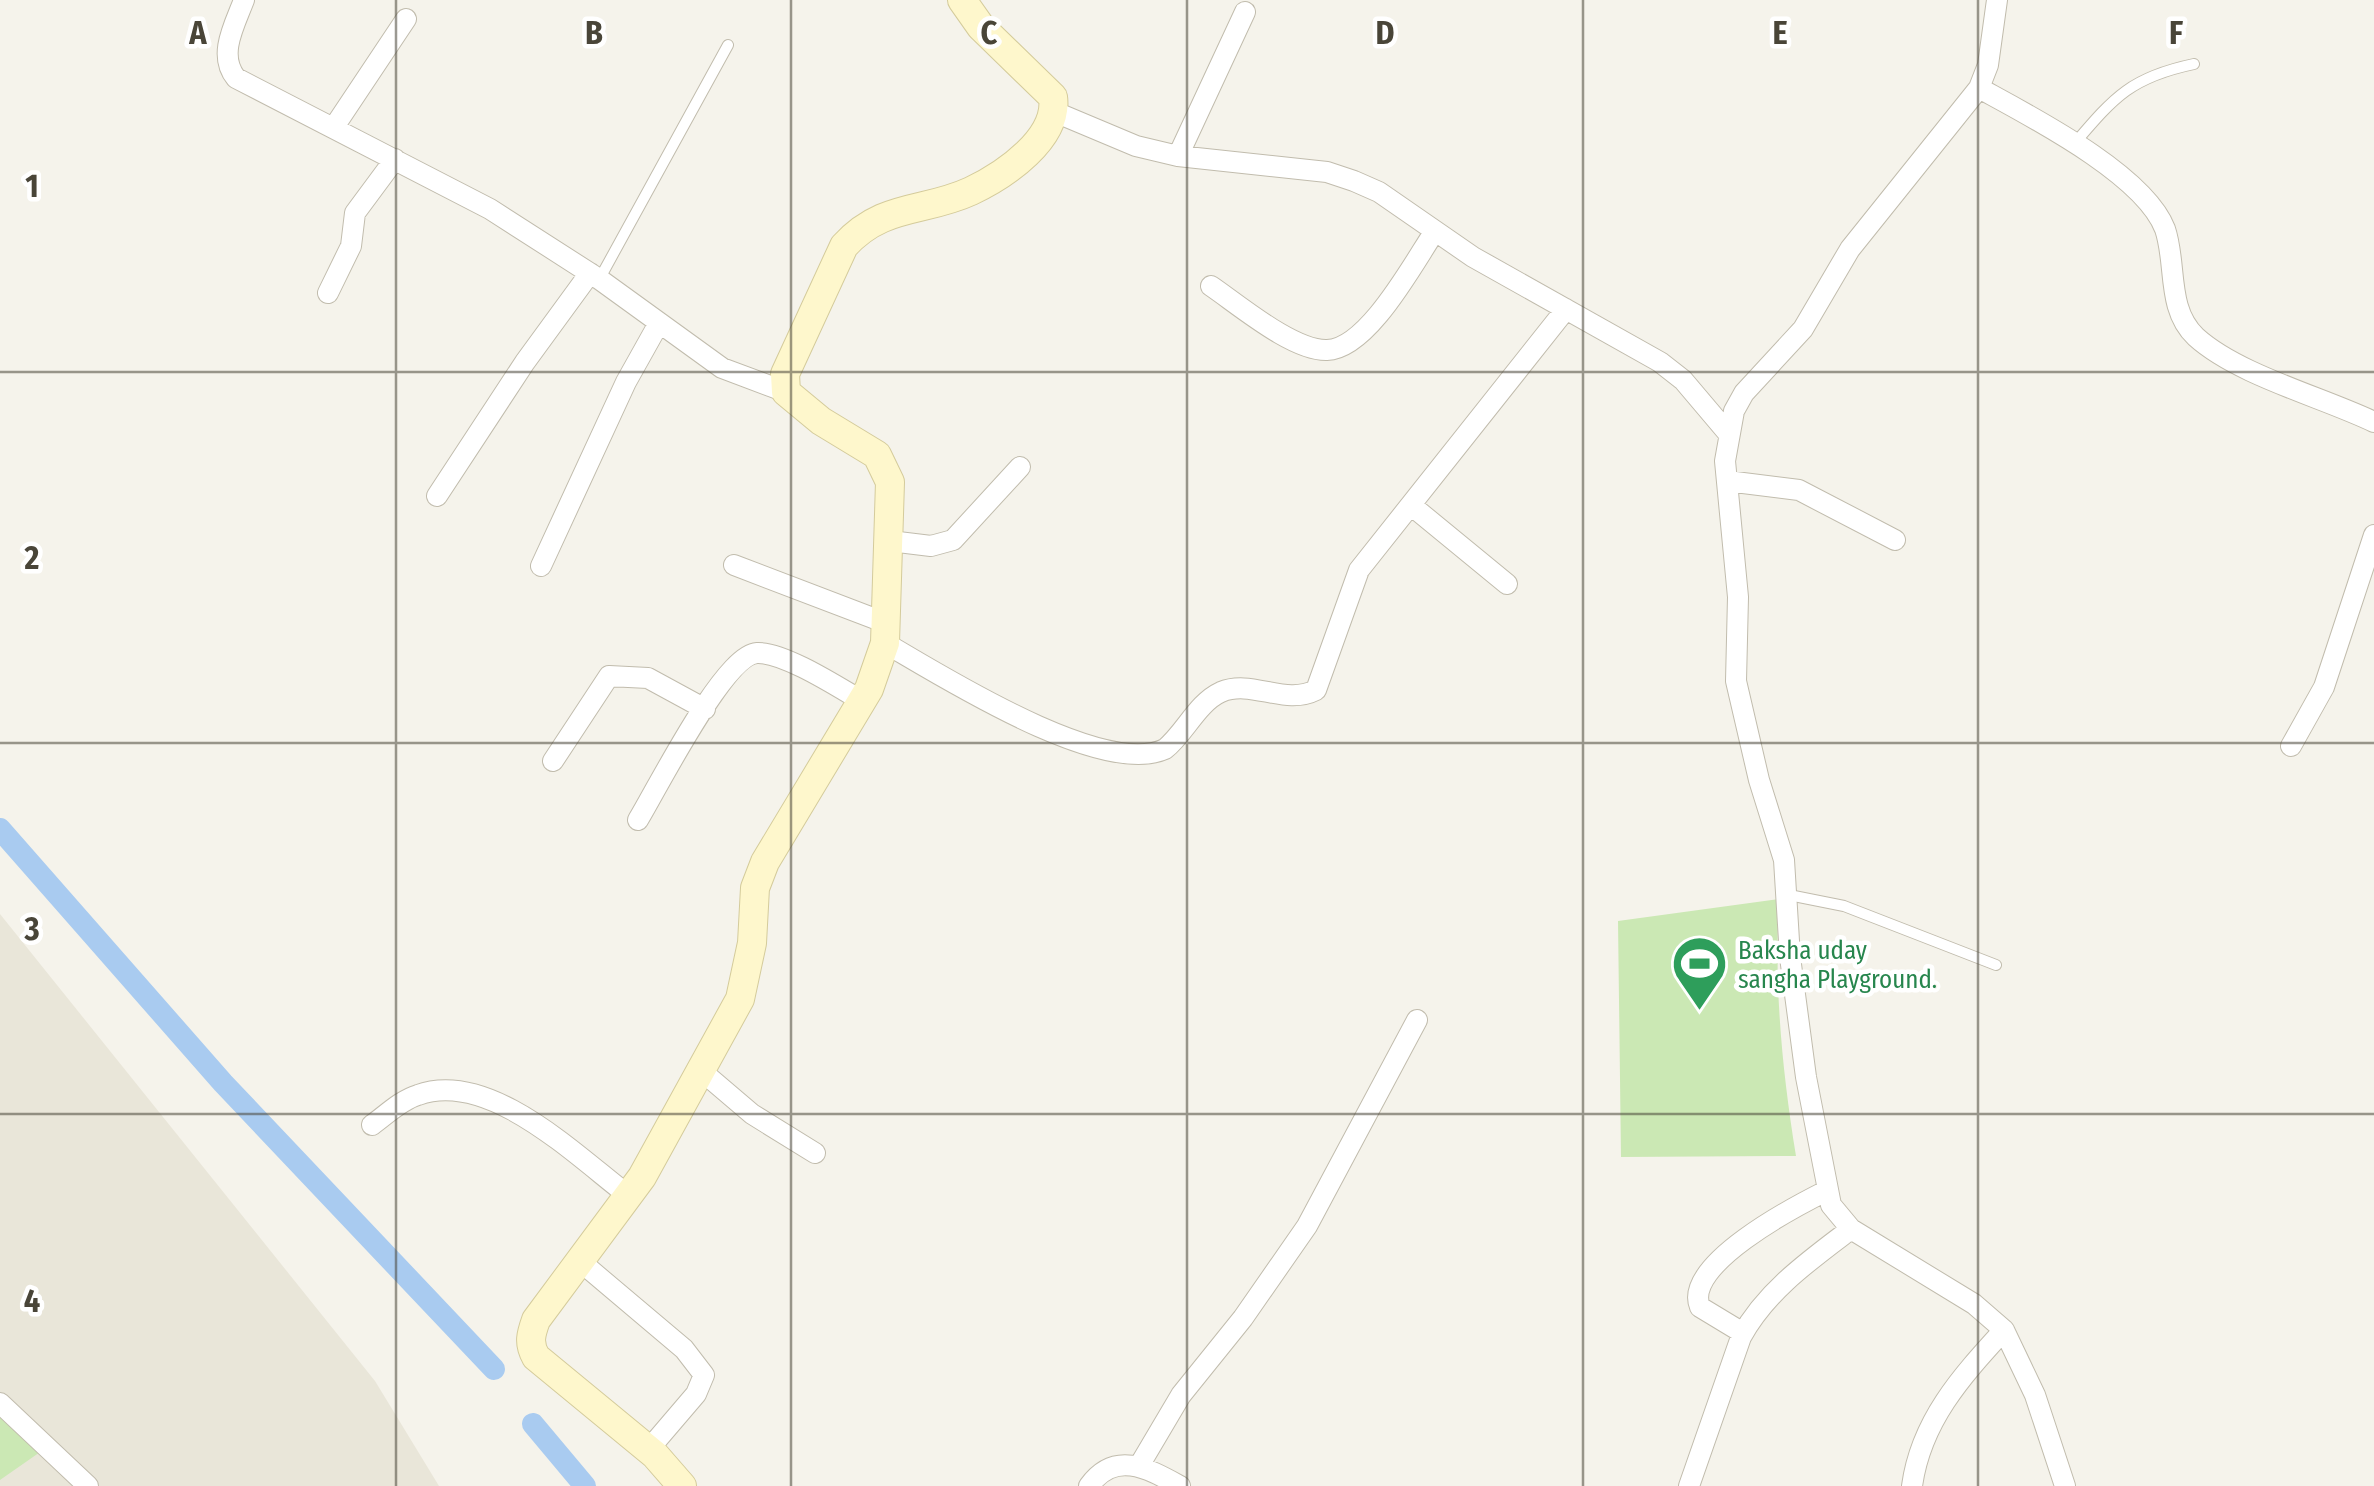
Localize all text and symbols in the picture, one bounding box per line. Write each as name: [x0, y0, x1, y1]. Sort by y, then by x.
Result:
text: A: [188, 14, 207, 52]
text: B: [585, 14, 603, 52]
text: C: [981, 14, 998, 52]
text: D: [1375, 14, 1395, 52]
text: E: [1772, 14, 1788, 52]
text: F: [2169, 14, 2183, 52]
text: 1: [25, 167, 39, 205]
text: 2: [24, 539, 40, 577]
text: 3: [23, 910, 40, 948]
sports icon: Baksha uday sangha Playground.: [1669, 934, 1729, 1013]
place label: Baksha uday sangha Playground.: [1738, 936, 1937, 995]
text: 4: [24, 1282, 40, 1320]

